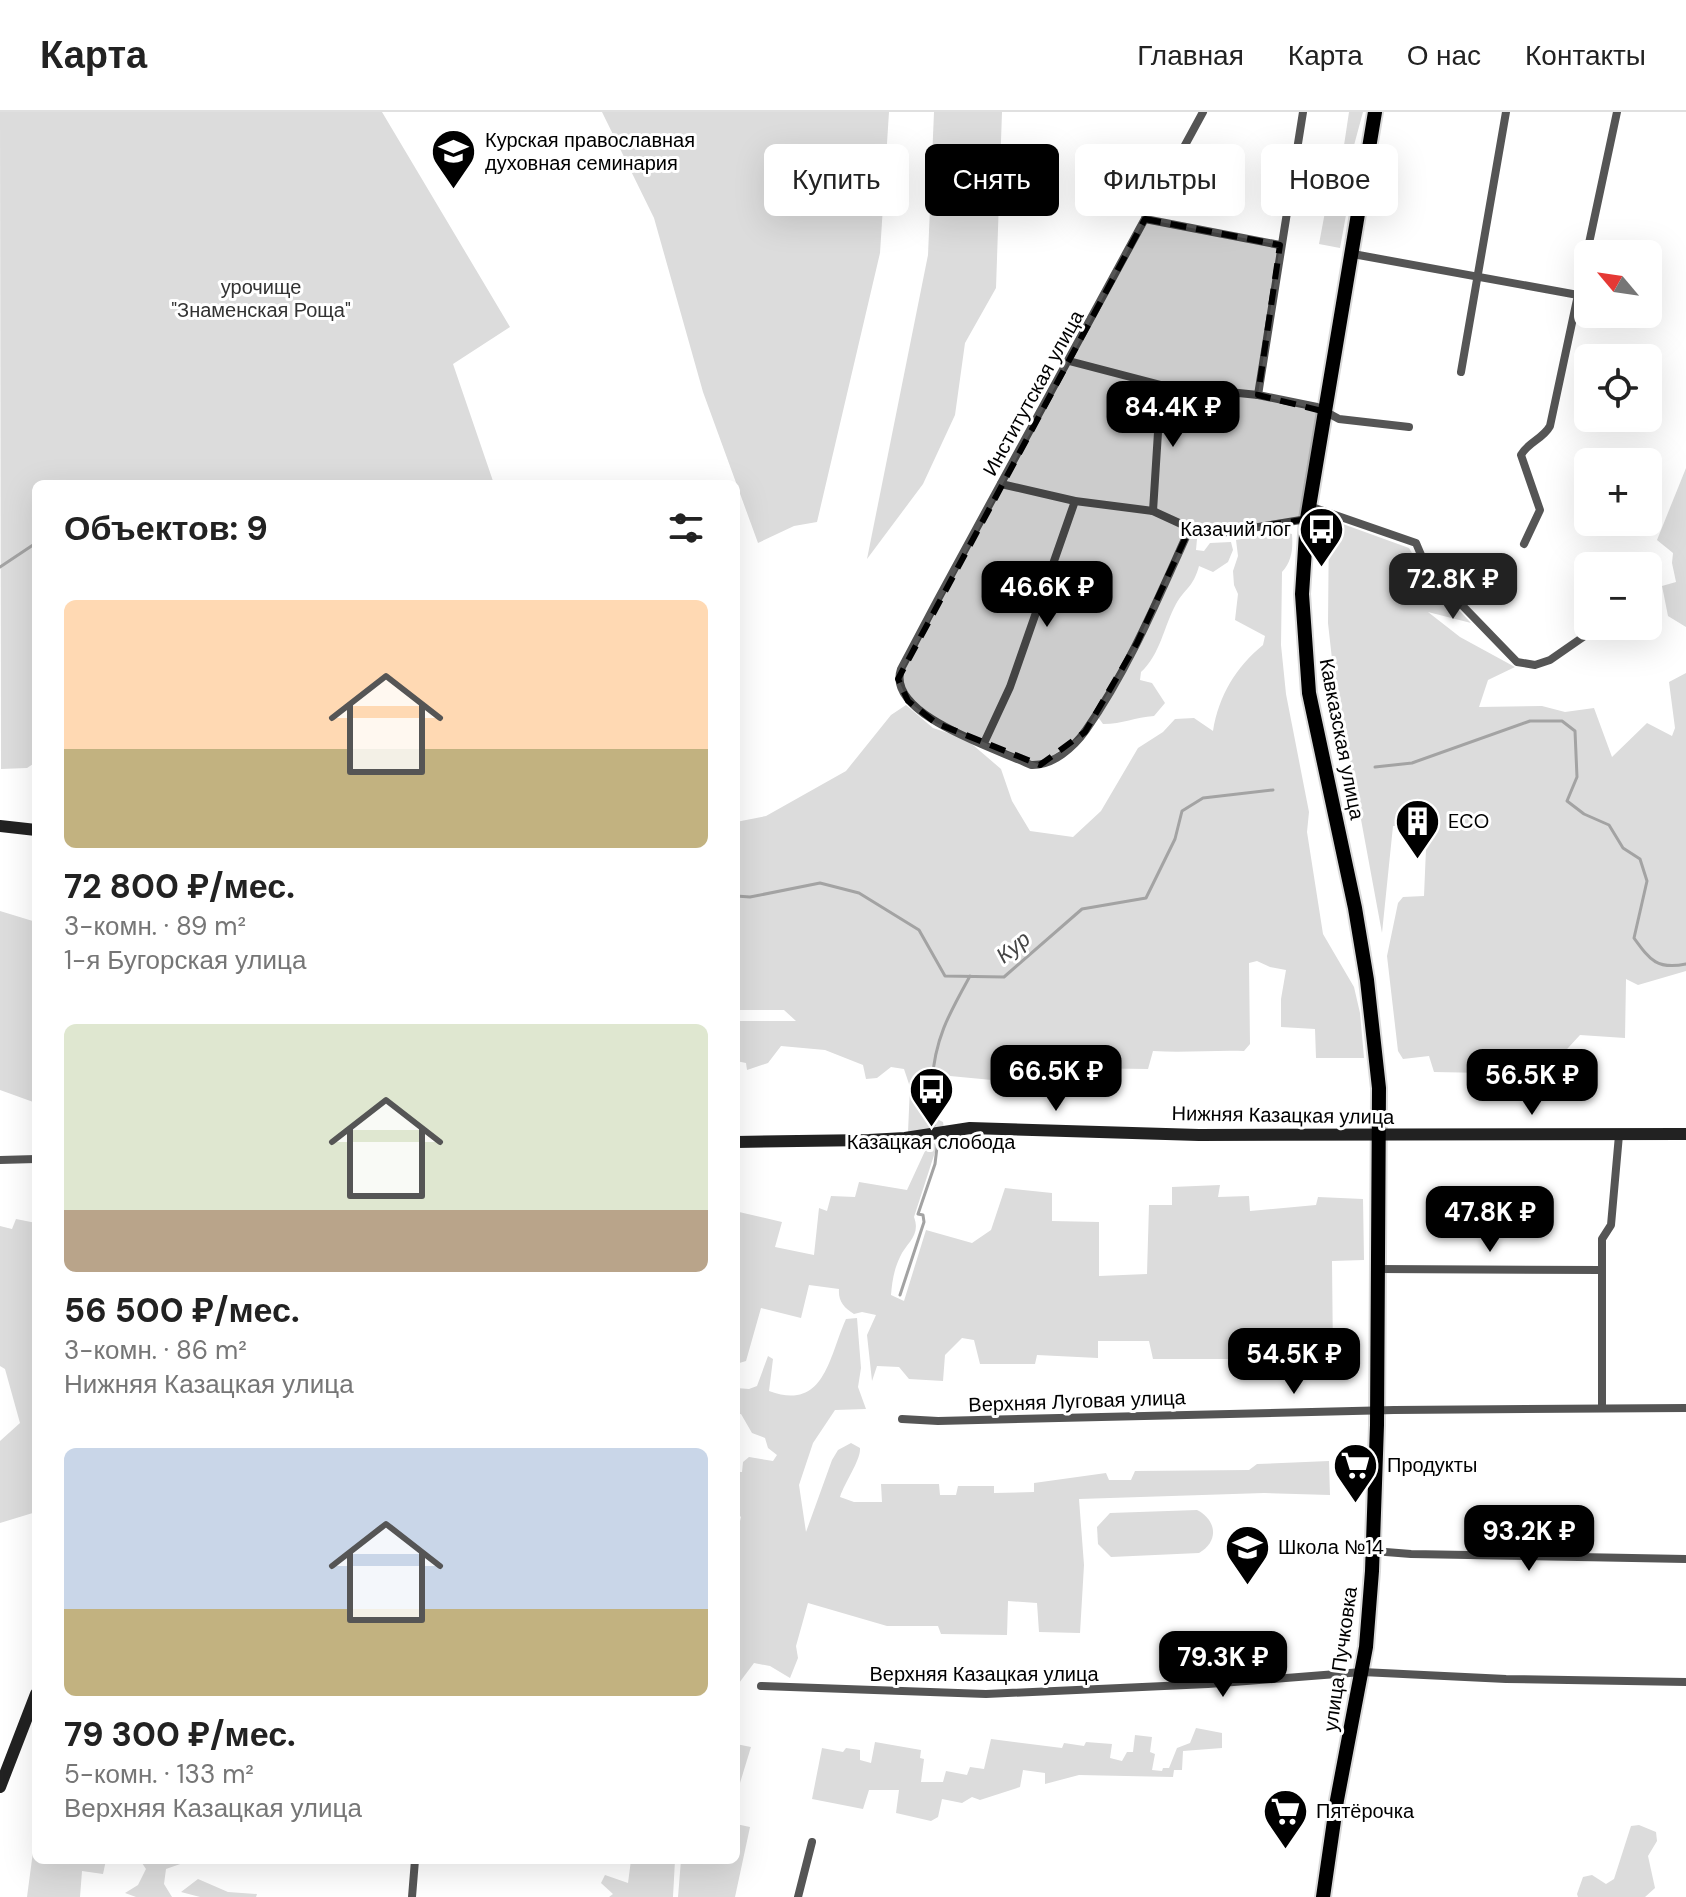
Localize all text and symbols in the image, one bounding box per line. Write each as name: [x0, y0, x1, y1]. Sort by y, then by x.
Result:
text: Карта: [40, 30, 147, 80]
text: Главная: [1137, 37, 1244, 74]
text: Карта: [1288, 37, 1363, 74]
text: О нас: [1407, 37, 1481, 74]
text: Контакты: [1525, 37, 1646, 74]
place label: Курская православная духовная семинария: [485, 127, 695, 176]
school or university icon: Курская православная духовная семинария: [430, 128, 478, 191]
chip: Купить: [764, 144, 909, 216]
chip: Снять: [925, 144, 1059, 216]
chip: Фильтры: [1075, 144, 1245, 216]
chip: Новое: [1261, 144, 1398, 216]
north arrow: [1574, 240, 1662, 328]
map controls: [1574, 240, 1662, 640]
park label: урочище "Знаменская Роща": [171, 274, 351, 323]
street label: Институтская улица: [977, 305, 1090, 480]
button: locate: [1574, 344, 1662, 432]
pin: 84.4K ₽: [1099, 381, 1247, 449]
text: 84.4K ₽: [1125, 390, 1221, 424]
button: +: [1574, 448, 1662, 536]
bus stop icon: Казачий лог: [1298, 505, 1346, 568]
text: Объектов: 9: [64, 506, 268, 551]
icon: filters: [664, 506, 708, 550]
place label: Казачий лог: [1180, 516, 1291, 542]
button: −: [1574, 552, 1662, 640]
pin: 72.8K ₽: [1379, 553, 1527, 621]
pin: 46.6K ₽: [973, 561, 1121, 629]
text: 72.8K ₽: [1407, 562, 1499, 596]
text: 46.6K ₽: [1000, 570, 1094, 604]
icon: home: [314, 652, 458, 796]
street label: Кавказская улица: [1314, 656, 1371, 823]
building icon: ECO: [1393, 797, 1441, 860]
place label: ECO: [1448, 808, 1489, 834]
text: 72 800 ₽/мес.: [64, 864, 295, 909]
text: 3-комн. · 89 m²: [64, 909, 246, 943]
water label: Кур: [990, 924, 1036, 970]
text: 1-я Бугорская улица: [64, 943, 306, 977]
pin: 66.5K ₽: [982, 1045, 1130, 1113]
pin: 56.5K ₽: [1458, 1049, 1606, 1117]
text: 66.5K ₽: [1009, 1054, 1103, 1088]
text: 56.5K ₽: [1485, 1058, 1579, 1092]
bus stop icon: Казацкая слобода: [907, 1066, 955, 1129]
icon: home: [314, 1076, 458, 1220]
street label: Нижняя Казацкая улица: [1171, 1100, 1395, 1130]
place label: Казацкая слобода: [847, 1129, 1016, 1155]
pin: 47.8K ₽: [1416, 1186, 1564, 1254]
text: 47.8K ₽: [1444, 1195, 1536, 1229]
text: 56 500 ₽/мес.: [64, 1288, 300, 1333]
pin: 54.5K ₽: [1220, 1328, 1368, 1396]
text: 3-комн. · 86 m²: [64, 1333, 247, 1367]
text: 54.5K ₽: [1246, 1337, 1342, 1371]
text: Нижняя Казацкая улица: [64, 1367, 354, 1401]
street label: Верхняя Луговая улица: [968, 1384, 1187, 1418]
supermarket icon: Продукты: [1332, 1441, 1380, 1504]
place label: Продукты: [1387, 1452, 1477, 1478]
icon: home: [314, 1500, 458, 1644]
pin: 93.2K ₽: [1455, 1505, 1603, 1573]
text: 93.2K ₽: [1482, 1514, 1576, 1548]
school or university icon: Школа №14: [1223, 1523, 1271, 1586]
place label: Школа №14: [1278, 1534, 1384, 1560]
street label: улица Пучковка: [1317, 1584, 1363, 1733]
pin: 79.3K ₽: [1149, 1631, 1297, 1699]
text: 79.3K ₽: [1177, 1640, 1269, 1674]
street label: Верхняя Казацкая улица: [869, 1661, 1099, 1687]
text: 79 300 ₽/мес.: [64, 1712, 296, 1757]
text: 5-комн. · 133 m²: [64, 1757, 254, 1791]
supermarket icon: Пятёрочка: [1261, 1787, 1309, 1850]
text: Верхняя Казацкая улица: [64, 1791, 362, 1825]
place label: Пятёрочка: [1316, 1798, 1415, 1824]

